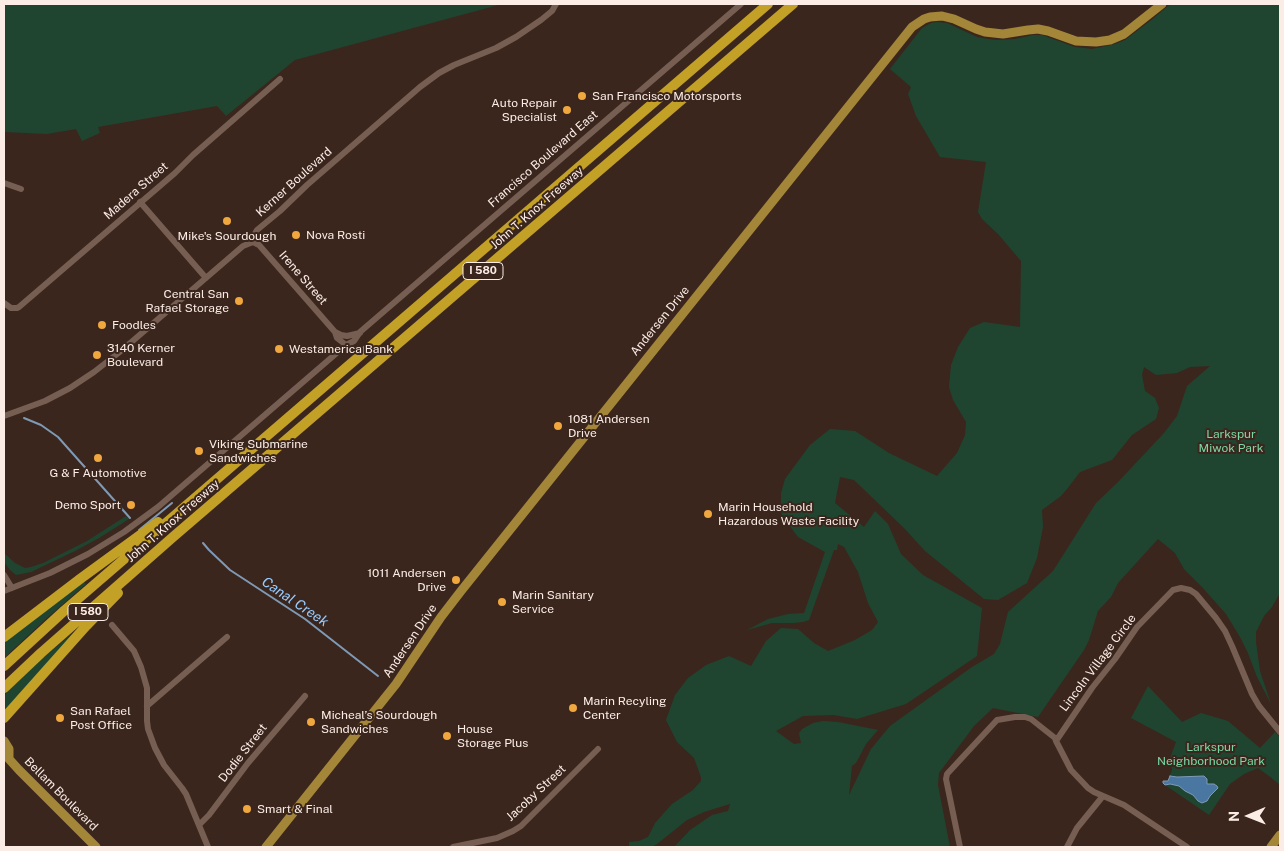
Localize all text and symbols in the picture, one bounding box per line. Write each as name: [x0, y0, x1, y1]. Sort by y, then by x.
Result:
place label: San Francisco Motorsports: [592, 89, 742, 103]
marker: San Francisco Motorsports: [576, 90, 588, 102]
place label: Auto Repair Specialist: [491, 96, 557, 124]
marker: Auto Repair Specialist: [561, 104, 573, 116]
street label: Francisco Boulevard East: [485, 107, 601, 211]
street label: Kerner Boulevard: [253, 144, 335, 220]
street label: Madera Street: [101, 159, 171, 223]
street label: John T. Knox Freeway: [488, 164, 586, 252]
marker: Mike's Sourdough: [221, 215, 233, 227]
place label: Nova Rosti: [306, 228, 365, 242]
place label: Mike's Sourdough: [178, 229, 276, 243]
marker: Nova Rosti: [290, 229, 302, 241]
street label: Irene Street: [276, 248, 330, 308]
road number: I 580: [463, 262, 503, 280]
street label: Andersen Drive: [628, 283, 692, 359]
place label: Central San Rafael Storage: [146, 287, 229, 315]
marker: Central San Rafael Storage: [233, 295, 245, 307]
place label: Foodles: [112, 318, 156, 332]
marker: Foodles: [96, 319, 108, 331]
place label: 3140 Kerner Boulevard: [107, 341, 175, 369]
place label: Westamerica Bank: [289, 342, 393, 356]
marker: Westamerica Bank: [273, 343, 285, 355]
marker: 3140 Kerner Boulevard: [91, 349, 103, 361]
place label: 1081 Andersen Drive: [568, 412, 650, 440]
marker: 1081 Andersen Drive: [552, 420, 564, 432]
park label: Larkspur Miwok Park: [1199, 427, 1263, 455]
place label: Viking Submarine Sandwiches: [209, 437, 308, 465]
marker: Viking Submarine Sandwiches: [193, 445, 205, 457]
marker: G & F Automotive: [92, 452, 104, 464]
place label: G & F Automotive: [49, 466, 147, 480]
street label: John T. Knox Freeway: [124, 477, 222, 565]
place label: Demo Sport: [55, 498, 121, 512]
marker: Demo Sport: [125, 499, 137, 511]
place label: Marin Household Hazardous Waste Facility: [718, 500, 859, 528]
marker: Marin Household Hazardous Waste Facility: [702, 508, 714, 520]
place label: 1011 Andersen Drive: [367, 566, 446, 594]
water label: Canal Creek: [258, 574, 332, 630]
marker: 1011 Andersen Drive: [450, 574, 462, 586]
place label: Marin Sanitary Service: [512, 588, 594, 616]
marker: Marin Sanitary Service: [496, 596, 508, 608]
street label: Andersen Drive: [380, 602, 440, 680]
road number: I 580: [68, 604, 108, 620]
street label: Lincoln Village Circle: [1057, 612, 1139, 714]
place label: Marin Recyling Center: [583, 694, 666, 722]
marker: Marin Recyling Center: [567, 702, 579, 714]
place label: San Rafael Post Office: [70, 704, 132, 732]
place label: Micheal’s Sourdough Sandwiches: [321, 708, 437, 736]
marker: San Rafael Post Office: [54, 712, 66, 724]
marker: Micheal’s Sourdough Sandwiches: [305, 716, 317, 728]
street label: Dodie Street: [216, 721, 270, 785]
place label: House Storage Plus: [457, 722, 528, 750]
marker: House Storage Plus: [441, 730, 453, 742]
park label: Larkspur Neighborhood Park: [1157, 740, 1265, 768]
street label: Bellam Boulevard: [21, 754, 101, 834]
street label: Jacoby Street: [503, 762, 569, 824]
north arrow: [1224, 791, 1274, 841]
place label: Smart & Final: [257, 802, 333, 816]
marker: Smart & Final: [241, 803, 253, 815]
text: N: [1226, 811, 1242, 822]

